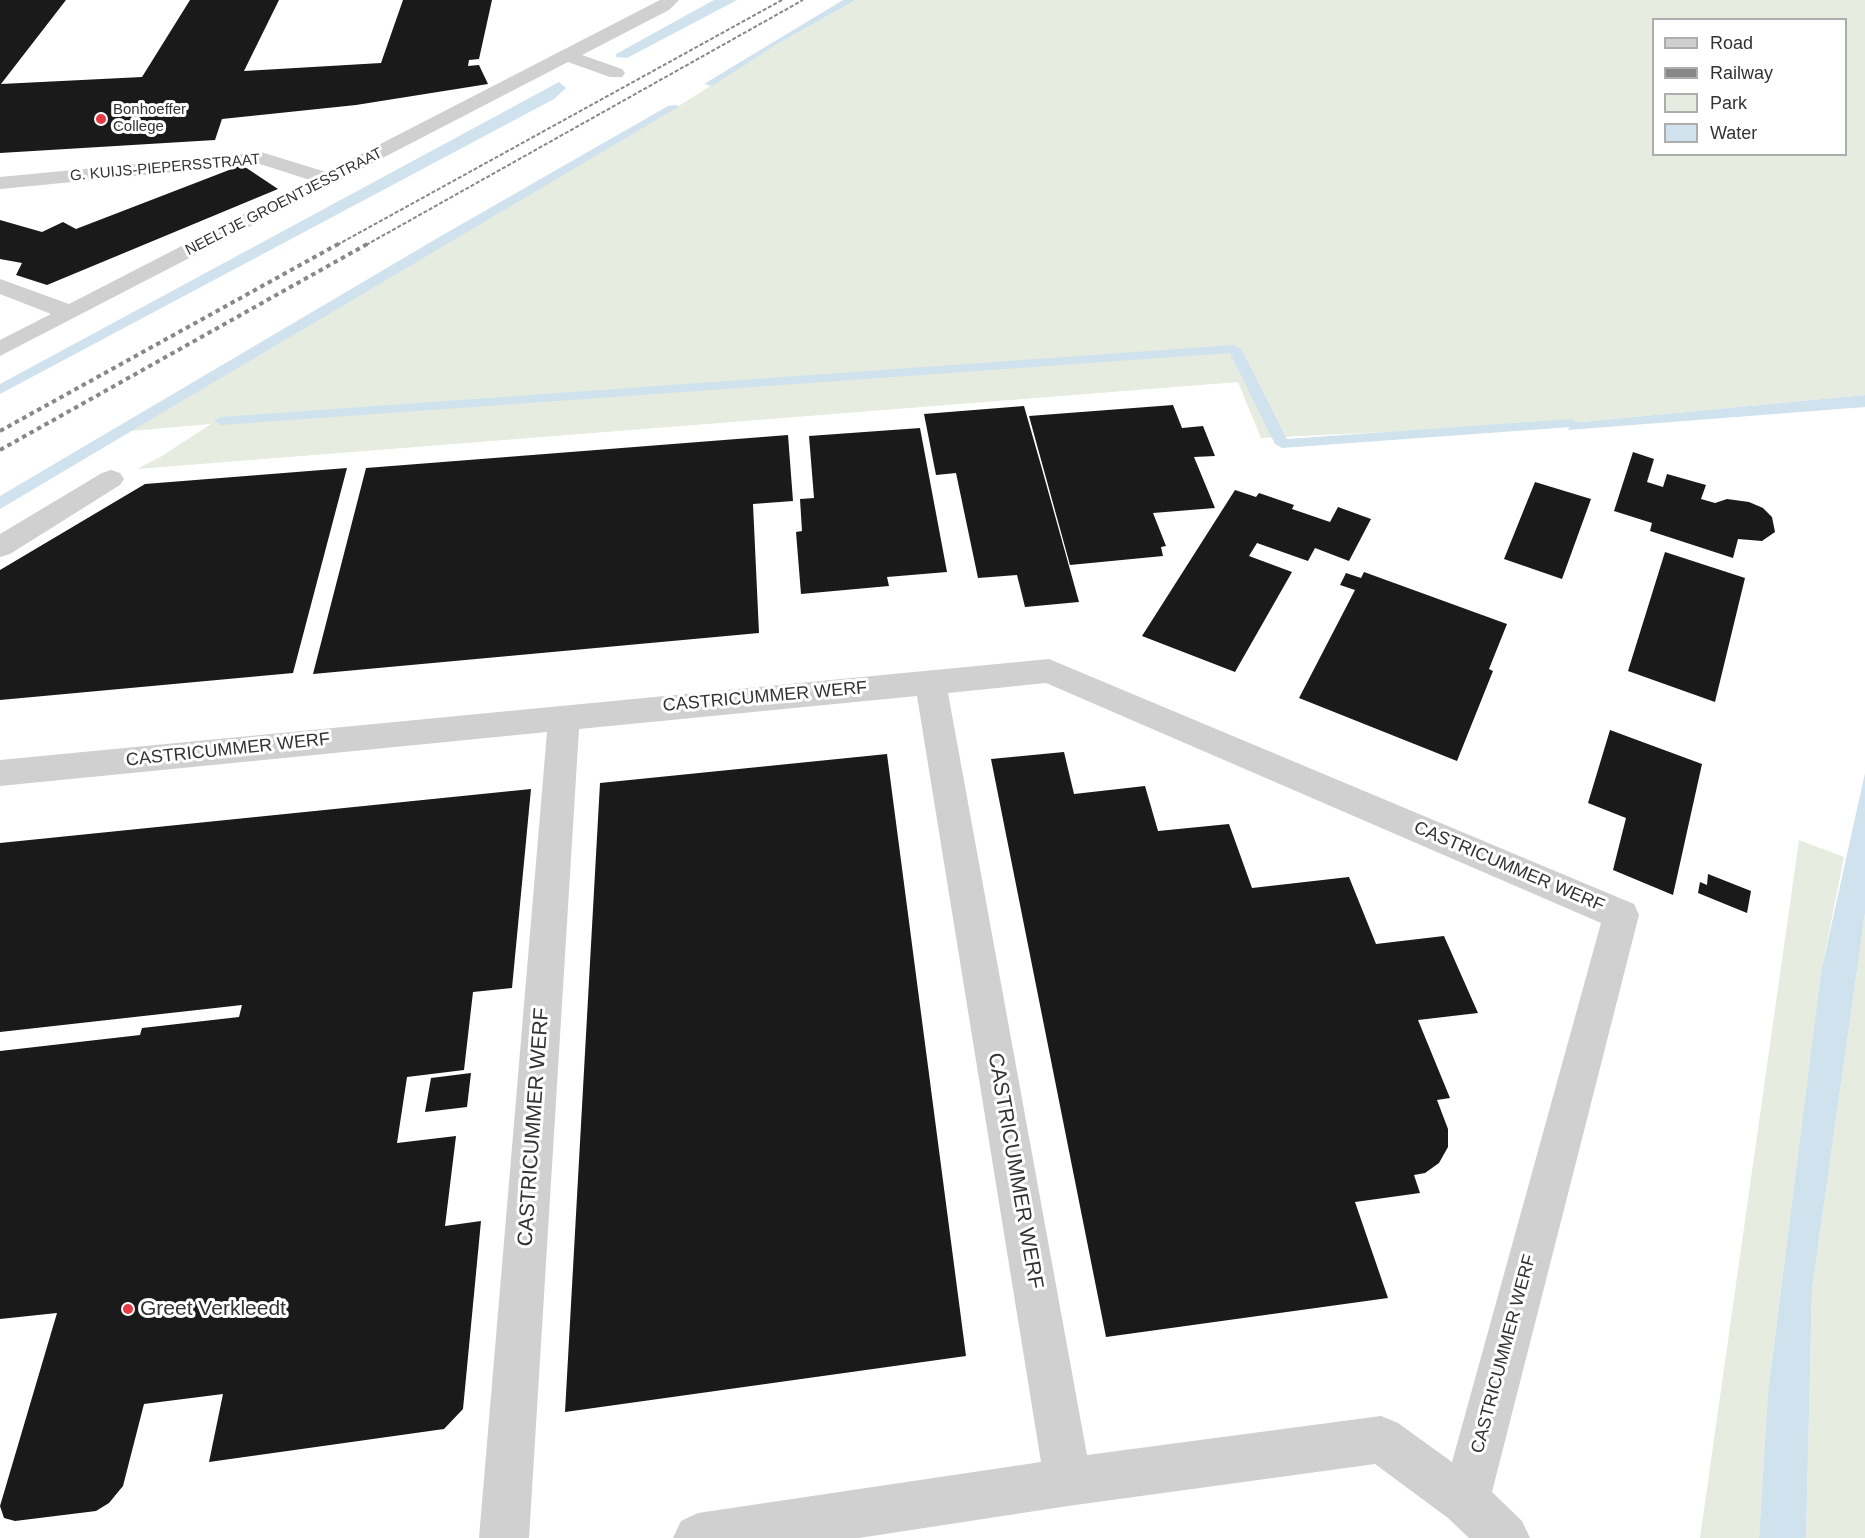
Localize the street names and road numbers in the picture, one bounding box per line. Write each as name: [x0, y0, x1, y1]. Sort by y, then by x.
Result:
street label: NEELTJE GROENTJESSTRAAT: [183, 144, 385, 260]
street label: G. KUIJS-PIEPERSSTRAAT: [69, 151, 261, 185]
street label: CASTRICUMMER WERF: [662, 677, 868, 717]
street label: CASTRICUMMER WERF: [125, 729, 331, 771]
street label: CASTRICUMMER WERF: [1410, 817, 1608, 917]
street label: CASTRICUMMER WERF: [513, 1007, 555, 1247]
street label: CASTRICUMMER WERF: [982, 1051, 1048, 1291]
street label: CASTRICUMMER WERF: [1467, 1252, 1541, 1456]

